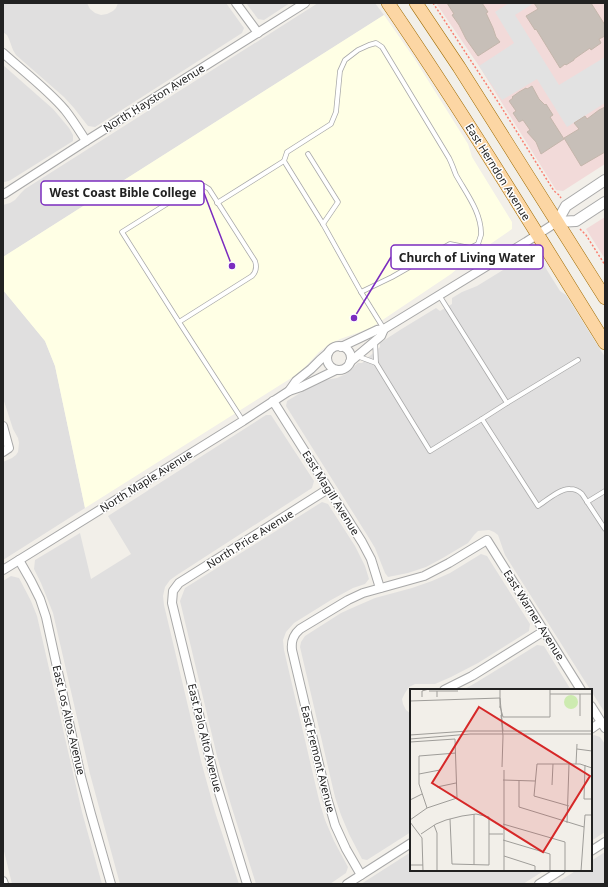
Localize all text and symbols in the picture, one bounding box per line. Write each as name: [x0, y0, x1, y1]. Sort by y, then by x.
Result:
street label: North Hayston Avenue: [100, 60, 207, 135]
street label: East Herndon Avenue: [462, 120, 534, 223]
callout: West Coast Bible College: [41, 181, 204, 205]
text: West Coast Bible College: [50, 184, 196, 201]
callout: Church of Living Water: [391, 245, 543, 269]
text: Church of Living Water: [399, 249, 536, 266]
street label: North Maple Avenue: [97, 446, 195, 515]
street label: East Magill Avenue: [299, 448, 364, 538]
street label: North Price Avenue: [203, 506, 296, 571]
street label: East Warner Avenue: [500, 567, 568, 663]
street label: East Los Altos Avenue: [50, 664, 89, 776]
street label: East Palo Alto Avenue: [185, 682, 226, 794]
inset map: [410, 689, 592, 871]
street label: East Fremont Avenue: [298, 704, 339, 814]

